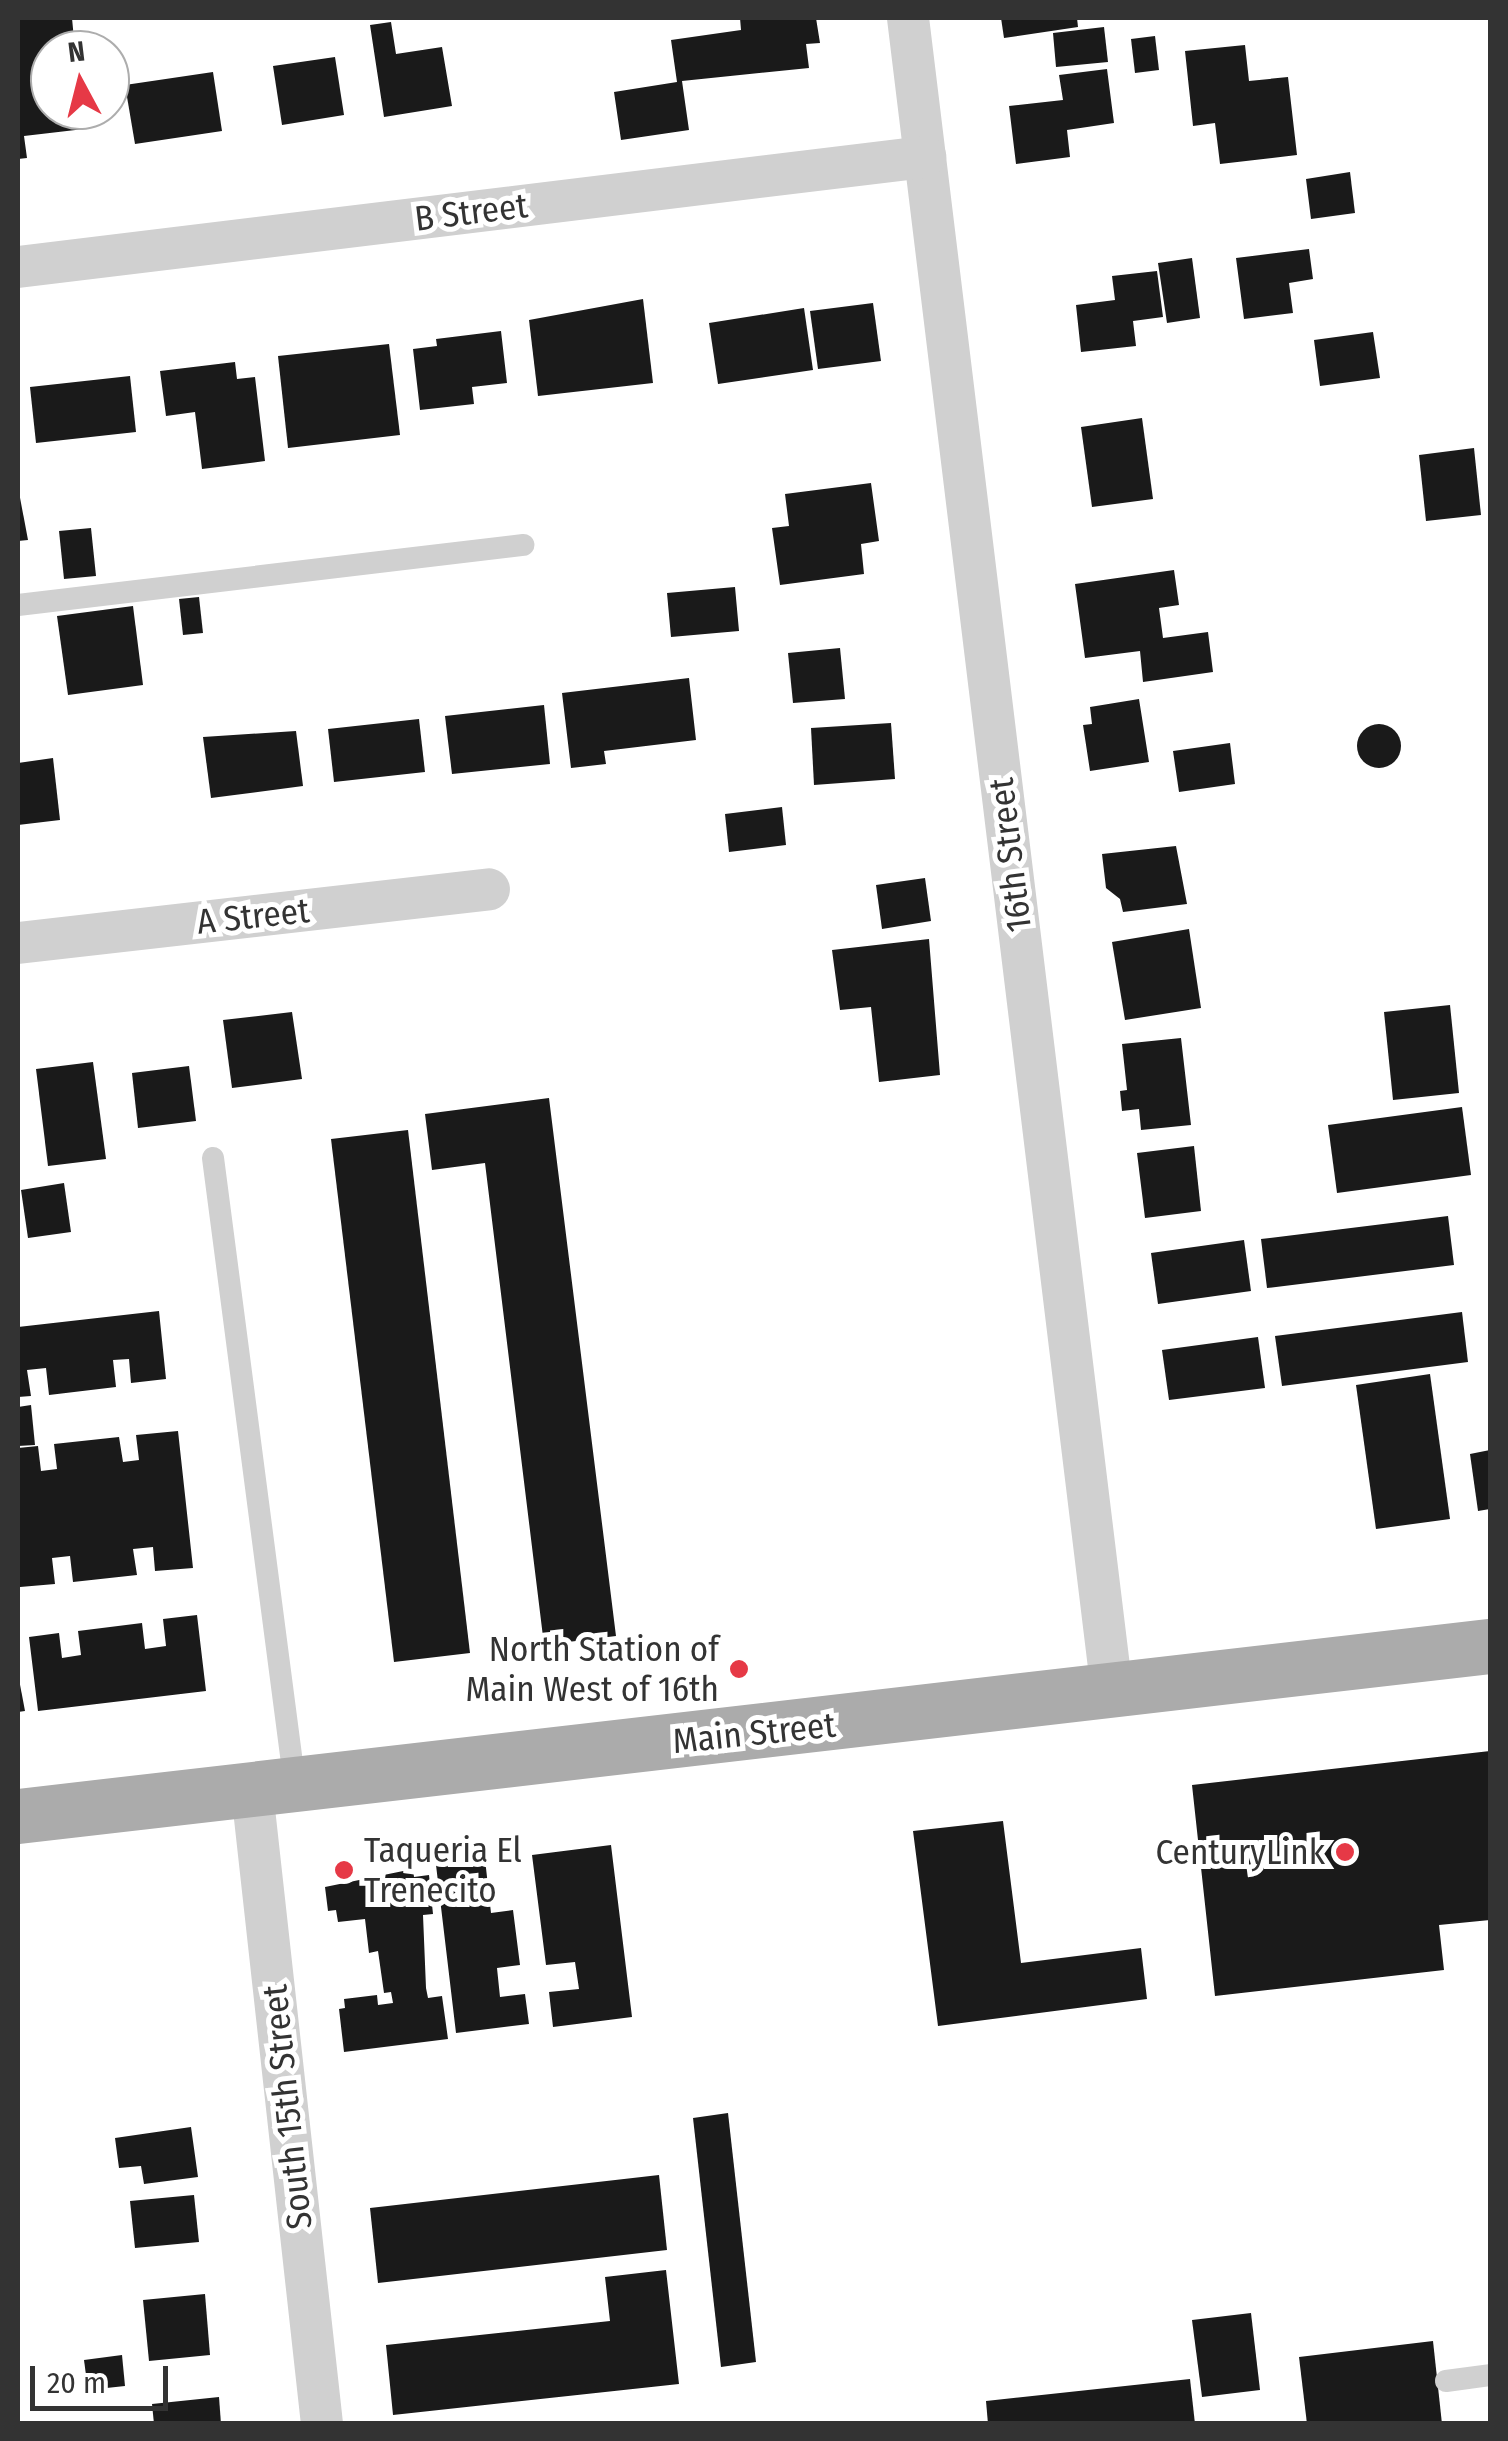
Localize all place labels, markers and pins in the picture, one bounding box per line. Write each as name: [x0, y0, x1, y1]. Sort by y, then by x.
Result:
place label: North Station of Main West of 16th: [465, 1628, 719, 1710]
marker: North Station of Main West of 16th: [728, 1658, 750, 1680]
place label: Taqueria El Trenecito: [364, 1829, 522, 1911]
place label: CenturyLink: [1156, 1831, 1325, 1873]
marker: CenturyLink: [1334, 1841, 1356, 1863]
marker: Taqueria El Trenecito: [333, 1859, 355, 1881]

